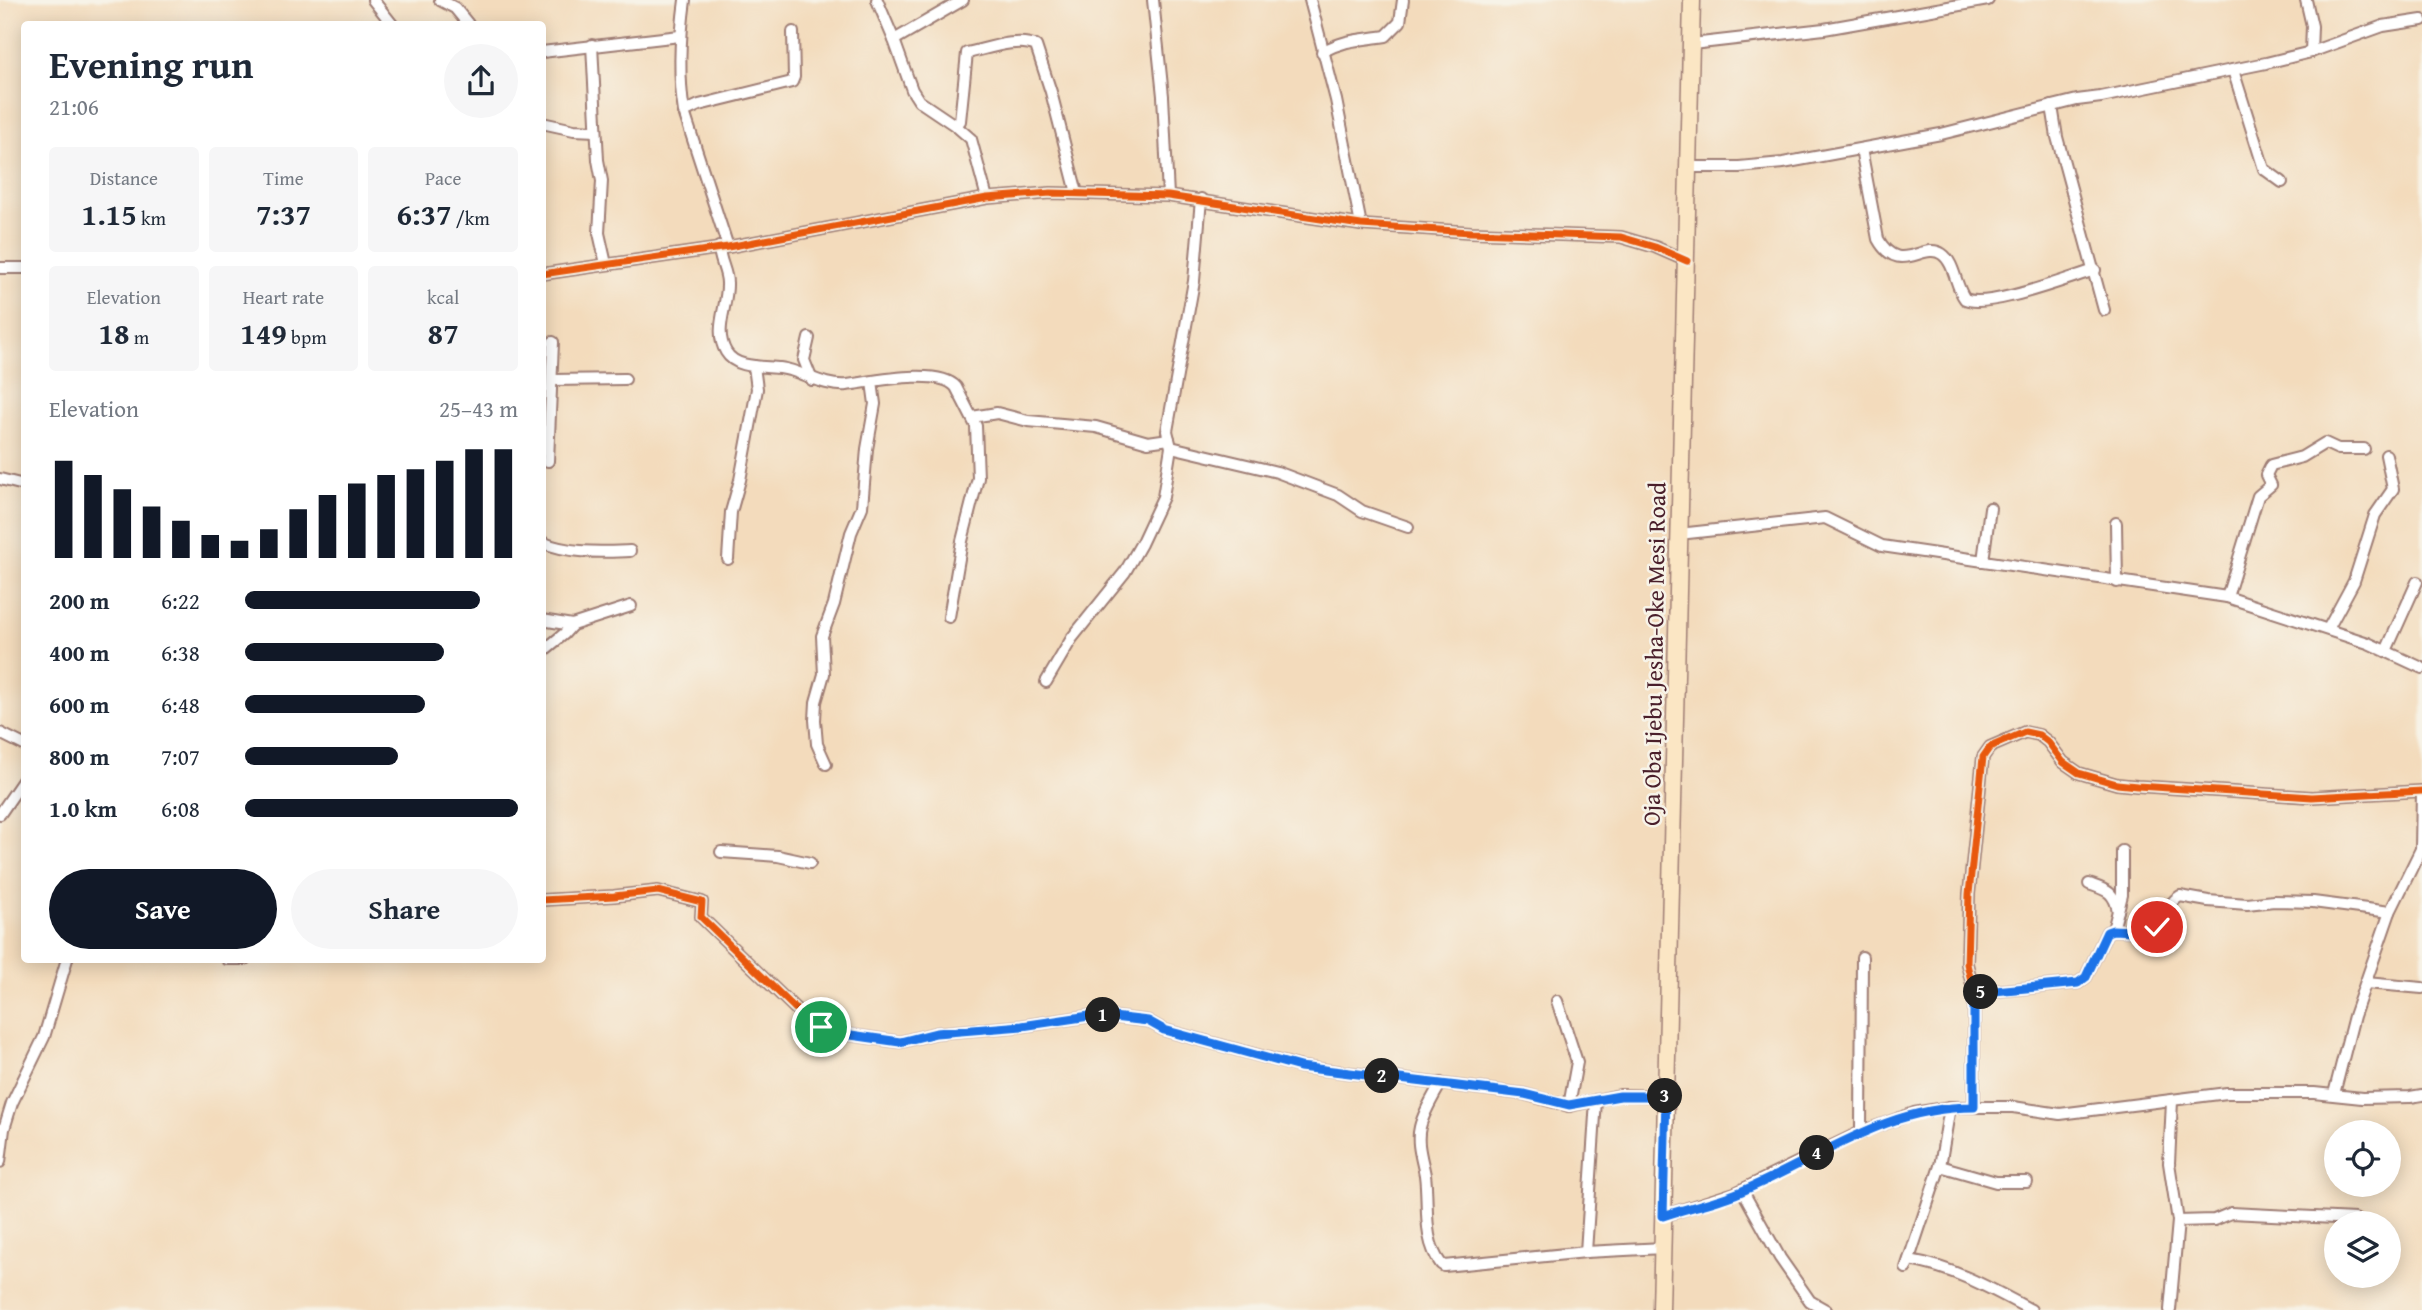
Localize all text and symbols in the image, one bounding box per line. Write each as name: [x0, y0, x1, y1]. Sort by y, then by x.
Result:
text: Evening run: [49, 36, 253, 92]
button: share: [444, 44, 518, 118]
text: 21:06: [49, 90, 99, 123]
text: Distance: [90, 164, 158, 192]
text: Time: [263, 164, 304, 192]
text: Pace: [425, 164, 461, 192]
text: 1.15: [82, 192, 137, 236]
text: 7:37: [256, 192, 311, 236]
text: 6:37: [396, 192, 452, 236]
text: km: [137, 204, 166, 232]
text: /km: [452, 204, 490, 232]
text: Elevation: [87, 283, 161, 311]
text: Heart rate: [243, 283, 324, 311]
text: kcal: [427, 283, 459, 311]
text: 18: [98, 311, 130, 355]
text: 149: [240, 311, 287, 355]
text: 87: [428, 311, 459, 355]
text: m: [130, 323, 149, 351]
text: bpm: [287, 323, 327, 351]
text: Elevation: [49, 392, 139, 425]
text: 25–43 m: [439, 392, 518, 425]
street label: Oja Oba Ijebu Jesha-Oke Mesi Road: [1634, 482, 1675, 826]
text: 200 m: [49, 584, 110, 617]
text: 6:22: [161, 584, 200, 617]
text: 400 m: [49, 636, 110, 669]
text: 6:38: [161, 636, 200, 669]
text: 600 m: [49, 688, 110, 721]
text: 6:48: [161, 688, 200, 721]
text: 800 m: [49, 740, 110, 773]
text: 7:07: [161, 740, 200, 773]
text: 1.0 km: [49, 792, 117, 825]
text: 6:08: [161, 792, 200, 825]
button: Save: [49, 869, 277, 949]
button: Share: [291, 869, 518, 949]
pin: [2127, 897, 2187, 957]
icon: check: [2138, 908, 2176, 946]
pin: 5: [1964, 974, 1998, 1010]
text: 5: [1976, 977, 1985, 1005]
pin: [791, 997, 851, 1057]
pin: 1: [1086, 998, 1120, 1032]
text: 1: [1098, 1000, 1107, 1028]
icon: arrive: [802, 1008, 840, 1046]
pin: 2: [1364, 1058, 1400, 1094]
text: 2: [1377, 1061, 1386, 1089]
pin: 3: [1648, 1078, 1682, 1114]
text: 3: [1660, 1081, 1669, 1109]
map controls: [2324, 1120, 2401, 1288]
button: locate: [2324, 1120, 2401, 1197]
pin: 4: [1800, 1136, 1834, 1170]
text: 4: [1812, 1138, 1821, 1166]
button: layers: [2324, 1211, 2401, 1288]

